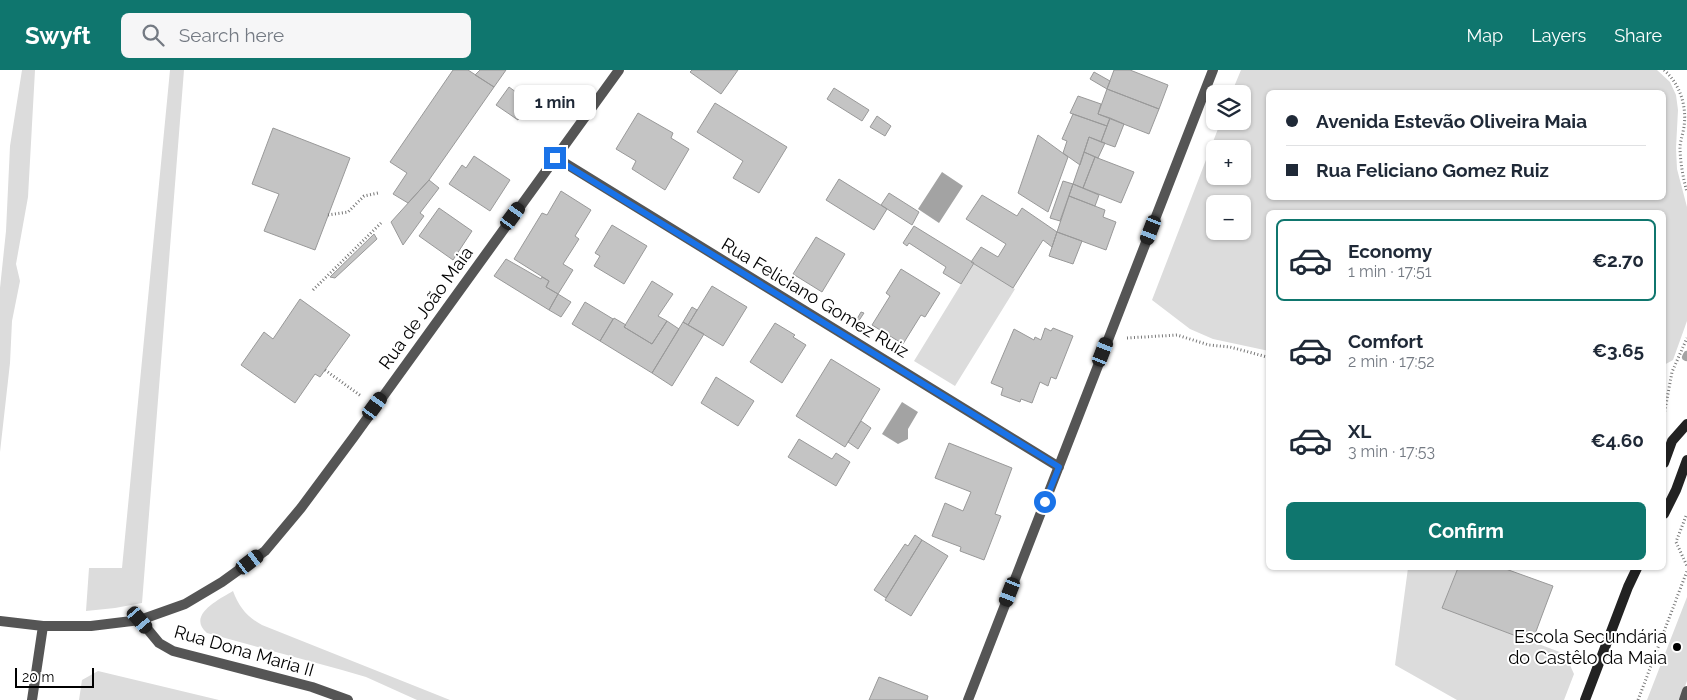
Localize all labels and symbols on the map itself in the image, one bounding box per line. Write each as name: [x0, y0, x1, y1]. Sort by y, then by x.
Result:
callout: 1 min: [514, 86, 596, 121]
route end: [544, 147, 566, 169]
car: [498, 199, 527, 233]
car: [1138, 213, 1163, 247]
street label: Rua Feliciano Gomez Ruiz: [718, 233, 913, 362]
street label: Rua de João Maia: [374, 242, 477, 373]
car: [1090, 335, 1115, 369]
car: [360, 389, 389, 423]
route start: [1034, 491, 1056, 513]
car: [233, 547, 266, 577]
car: [997, 575, 1022, 609]
car: [124, 604, 155, 636]
street label: Rua Dona Maria II: [172, 621, 316, 680]
place label: Escola Secundária do Castêlo da Maia: [1508, 626, 1667, 668]
marker: Escola Secundária do Castêlo da Maia: [1671, 641, 1683, 653]
scale bar: [15, 665, 94, 688]

